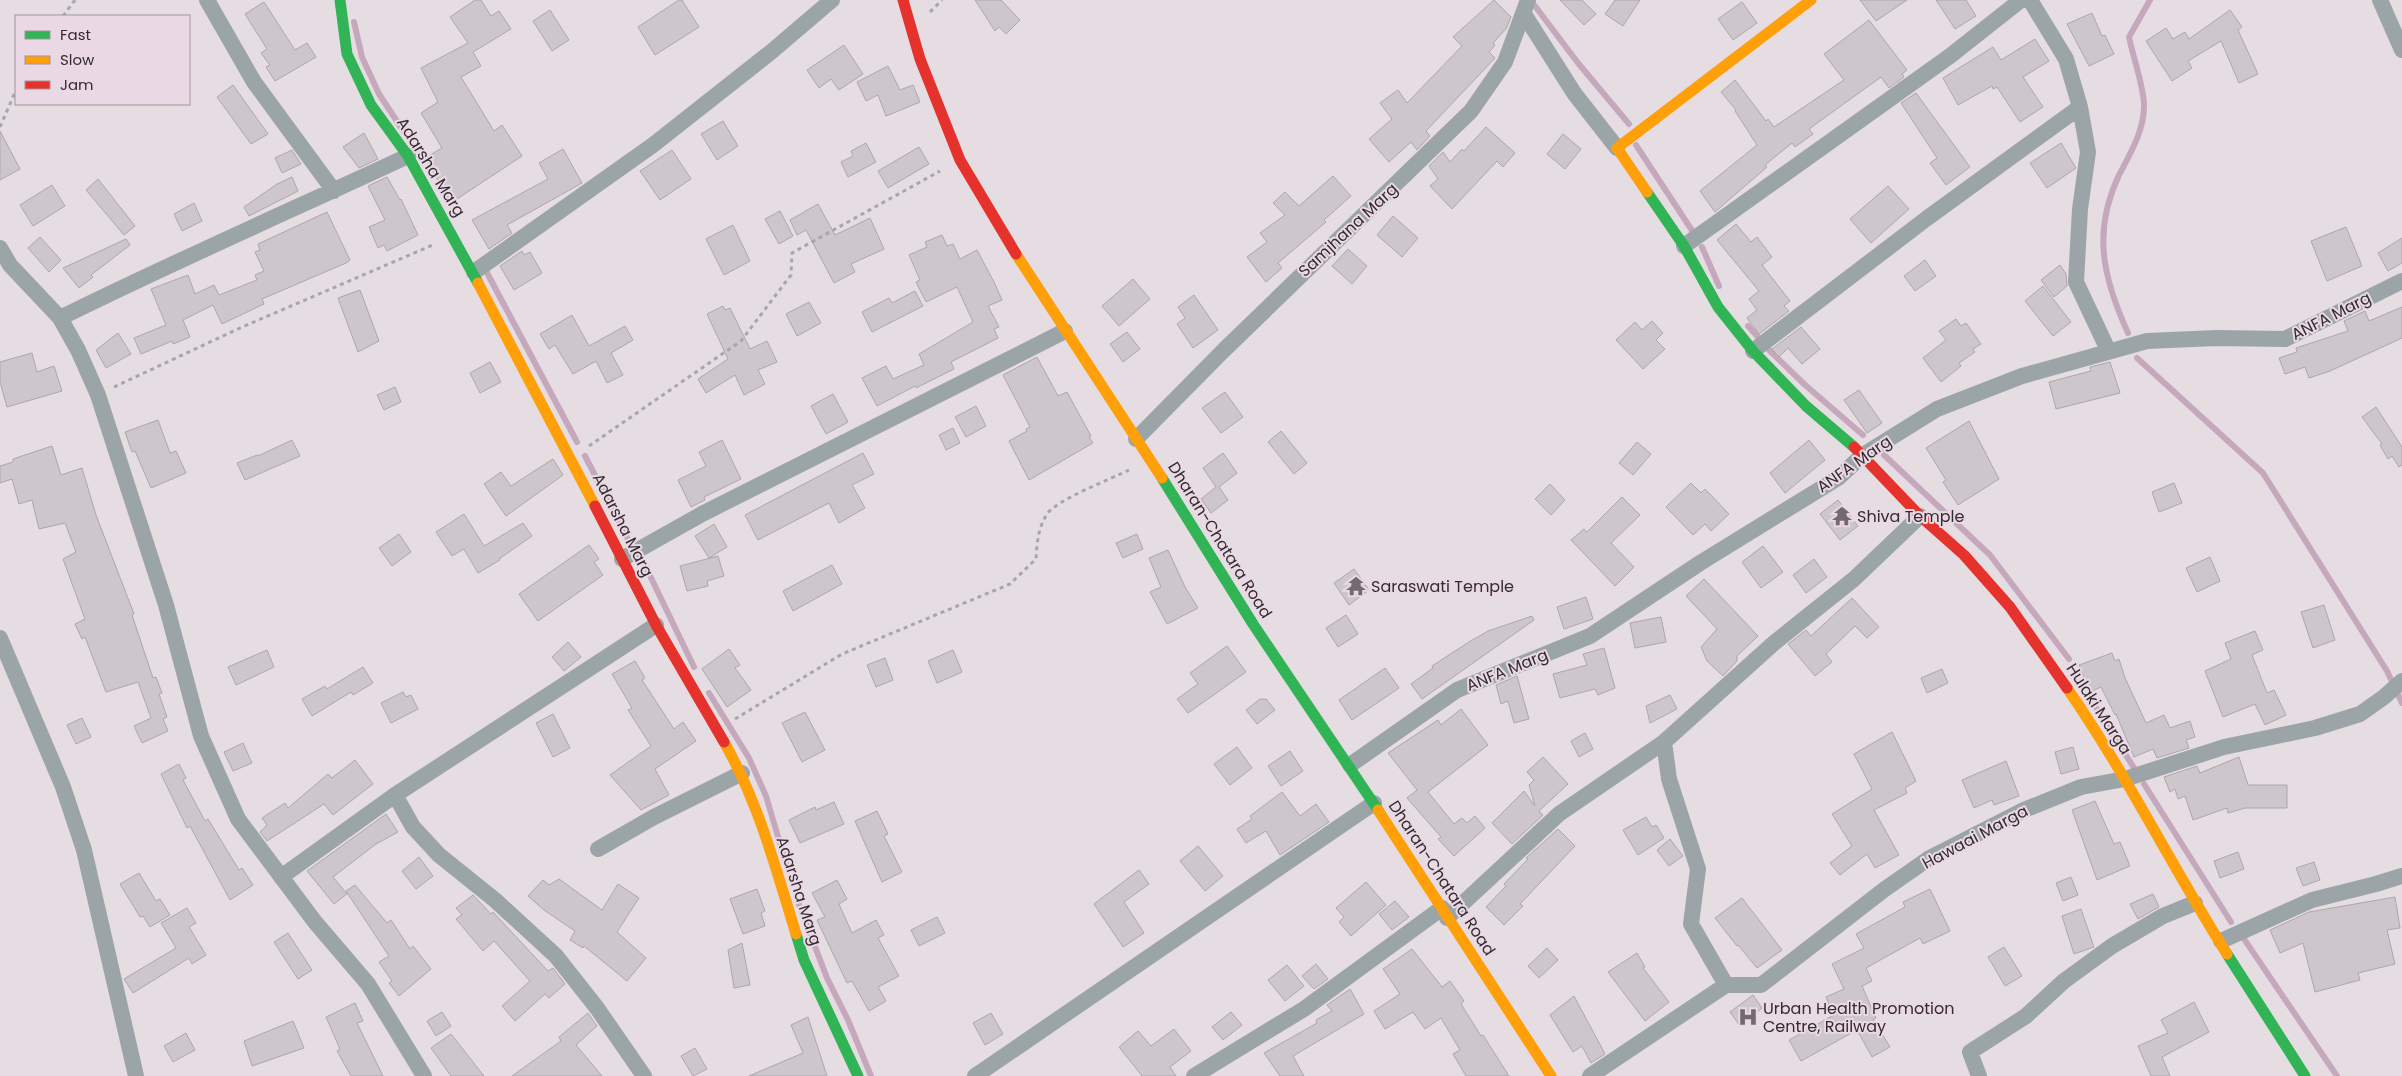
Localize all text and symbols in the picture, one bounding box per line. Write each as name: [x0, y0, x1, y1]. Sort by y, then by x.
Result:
legend: [15, 15, 190, 105]
text: Fast: [60, 24, 91, 45]
text: Slow: [60, 49, 95, 70]
text: Jam: [60, 74, 94, 95]
street label: Adarsha Marg: [391, 113, 471, 221]
street label: Samjhana Marg: [1293, 178, 1403, 282]
street label: ANFA Marg: [2287, 286, 2375, 346]
street label: ANFA Marg: [1812, 430, 1896, 498]
street label: Dharan-Chatara Road: [1162, 457, 1278, 623]
street label: Adarsha Marg: [587, 469, 659, 581]
temple icon: Shiva Temple: [1831, 505, 1853, 527]
place label: Shiva Temple: [1857, 505, 1964, 528]
temple icon: Saraswati Temple: [1345, 575, 1367, 597]
place label: Saraswati Temple: [1371, 575, 1514, 598]
street label: ANFA Marg: [1463, 643, 1551, 697]
street label: Hulaki Marga: [2061, 659, 2137, 759]
street label: Dharan-Chatara Road: [1383, 796, 1501, 960]
street label: Hawaai Marga: [1918, 799, 2032, 875]
street label: Adarsha Marg: [771, 833, 827, 949]
place label: Urban Health Promotion Centre, Railway: [1763, 997, 1954, 1038]
hospital icon: Urban Health Promotion Centre, Railway: [1737, 1006, 1759, 1028]

